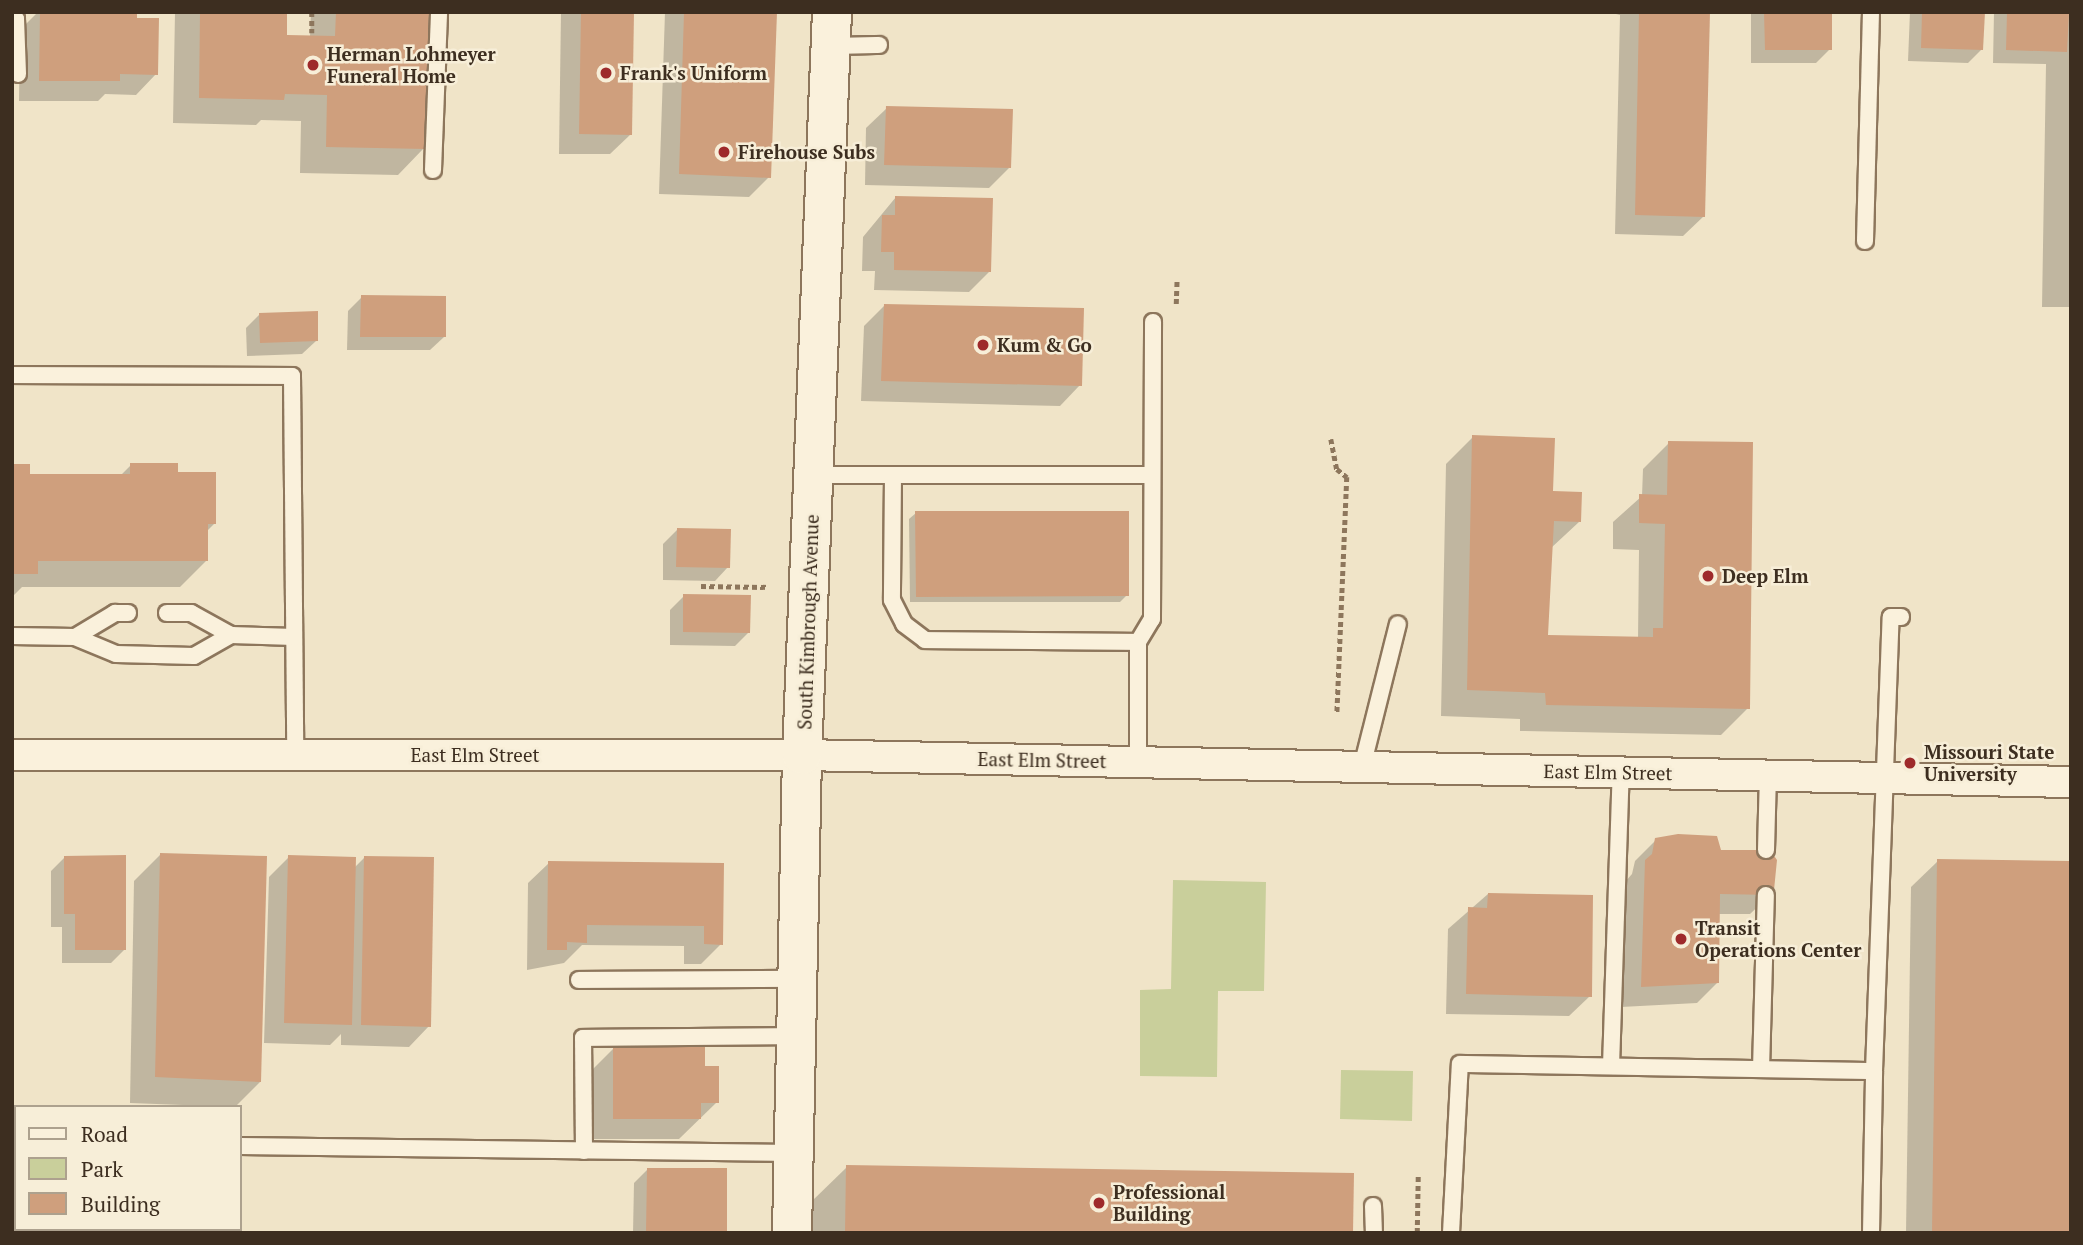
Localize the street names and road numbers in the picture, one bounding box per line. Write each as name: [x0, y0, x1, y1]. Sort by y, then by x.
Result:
street label: South Kimbrough Avenue: [793, 514, 823, 730]
street label: East Elm Street: [410, 744, 540, 766]
street label: East Elm Street: [977, 747, 1107, 773]
street label: East Elm Street: [1543, 759, 1673, 785]

